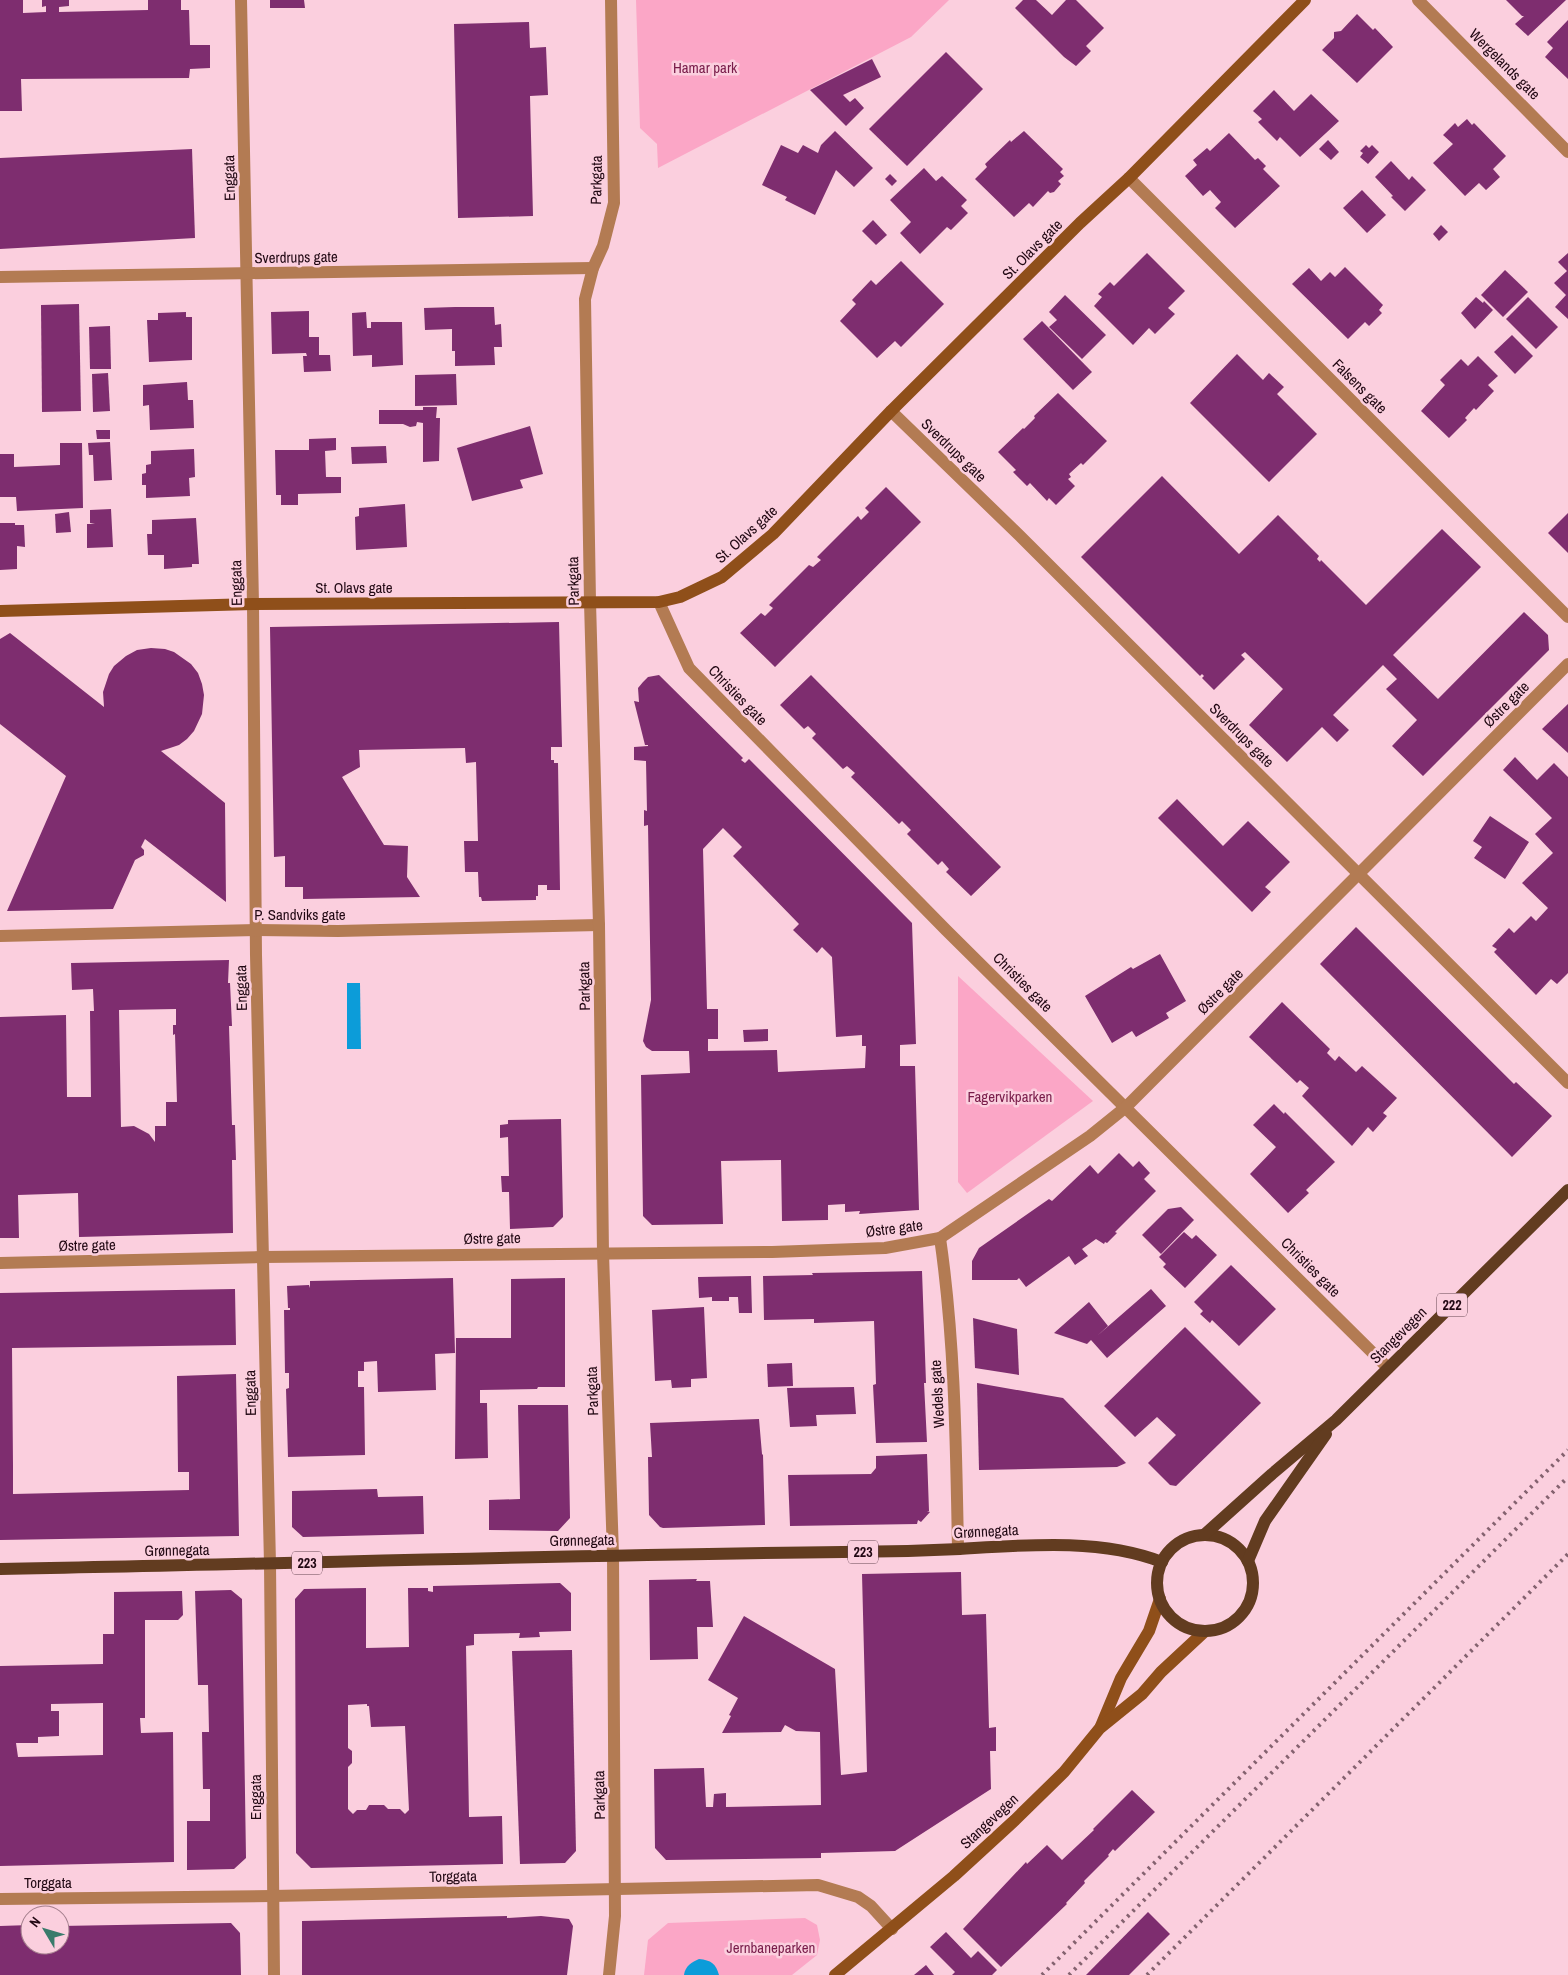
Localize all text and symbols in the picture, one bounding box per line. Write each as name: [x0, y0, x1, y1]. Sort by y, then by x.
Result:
street label: Wergelands gate: [1465, 24, 1545, 104]
park label: Hamar park: [673, 57, 738, 78]
street label: Enggata: [218, 155, 240, 201]
street label: Parkgata: [585, 155, 607, 205]
street label: St. Olavs gate: [997, 214, 1067, 284]
street label: Sverdrups gate: [254, 246, 338, 268]
street label: Falsens gate: [1328, 354, 1392, 418]
street label: Sverdrups gate: [917, 413, 991, 487]
street label: St. Olavs gate: [710, 500, 782, 568]
street label: Parkgata: [562, 556, 584, 606]
street label: Enggata: [225, 560, 247, 606]
street label: St. Olavs gate: [315, 577, 393, 598]
street label: Christies gate: [704, 660, 772, 730]
street label: Østre gate: [1478, 676, 1534, 732]
street label: Sverdrups gate: [1205, 698, 1279, 772]
street label: P. Sandviks gate: [254, 904, 346, 925]
street label: Christies gate: [989, 948, 1058, 1017]
street label: Parkgata: [573, 961, 595, 1011]
street label: Østre gate: [1192, 963, 1248, 1019]
street label: Enggata: [230, 965, 252, 1011]
park label: Fagervikparken: [968, 1086, 1052, 1107]
street label: Østre gate: [864, 1214, 924, 1242]
street label: Østre gate: [463, 1227, 521, 1249]
street label: Christies gate: [1277, 1233, 1346, 1302]
street label: Østre gate: [58, 1234, 116, 1256]
road number: 222: [1437, 1294, 1467, 1316]
street label: Stangevegen: [1365, 1302, 1431, 1368]
street label: Wedels gate: [925, 1359, 949, 1429]
street label: Parkgata: [581, 1366, 603, 1416]
street label: Enggata: [239, 1370, 261, 1416]
street label: Grønnegata: [953, 1519, 1019, 1543]
street label: Grønnegata: [549, 1529, 615, 1551]
street label: Grønnegata: [144, 1539, 210, 1561]
road number: 223: [848, 1540, 878, 1564]
road number: 223: [292, 1552, 322, 1575]
street label: Parkgata: [588, 1770, 610, 1820]
street label: Enggata: [245, 1774, 266, 1820]
street label: Stangevegen: [955, 1789, 1023, 1853]
street label: Torggata: [429, 1865, 477, 1887]
street label: Torggata: [24, 1872, 72, 1893]
north arrow: [20, 1905, 70, 1955]
text: N: [25, 1913, 44, 1931]
park label: Jernbaneparken: [727, 1937, 815, 1958]

